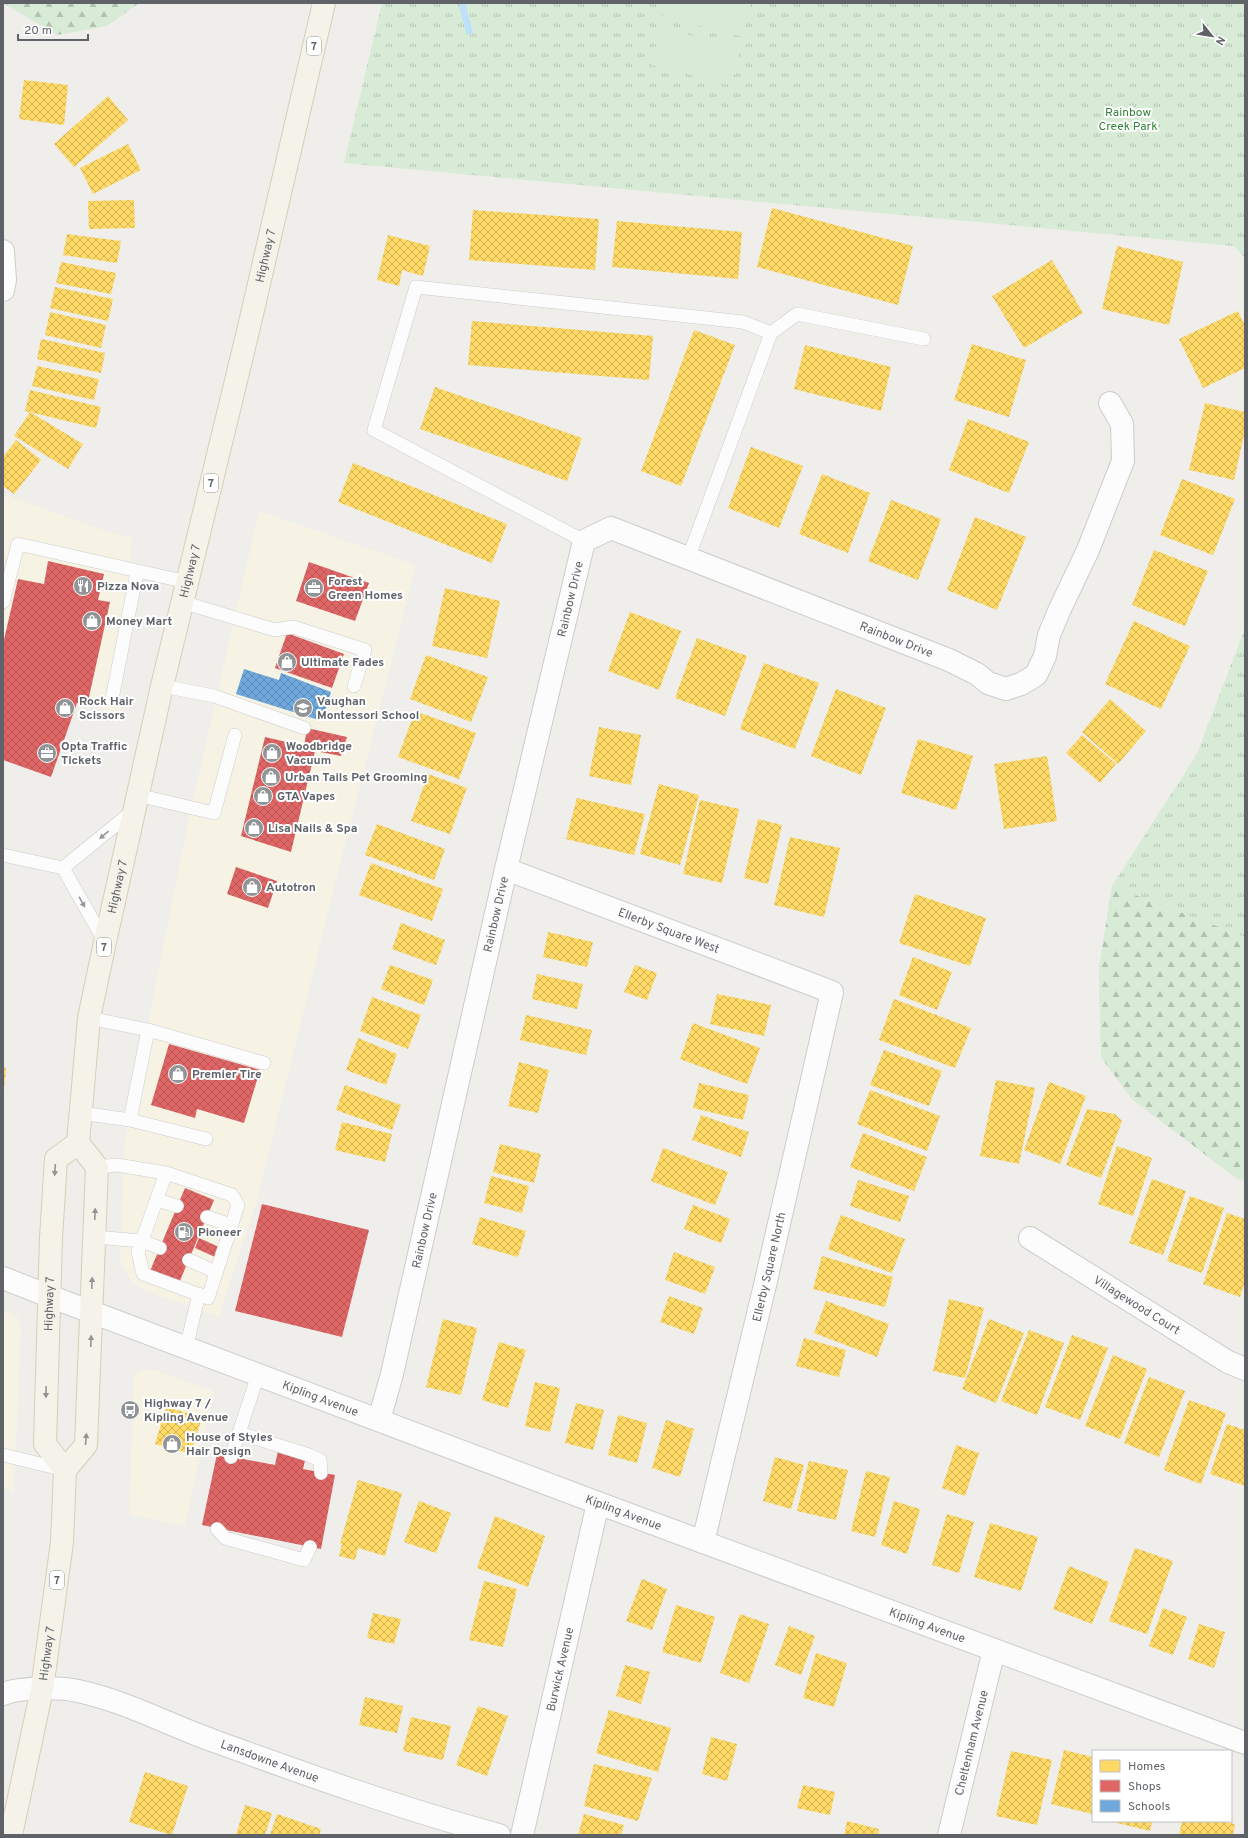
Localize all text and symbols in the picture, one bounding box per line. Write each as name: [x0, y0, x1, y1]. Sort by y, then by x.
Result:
scale bar: [18, 16, 88, 42]
north arrow: [1192, 16, 1232, 56]
text: 20 m: [24, 23, 52, 39]
text: N: [1212, 34, 1228, 47]
road number: 7: [307, 37, 321, 55]
park label: Rainbow Creek Park: [1098, 105, 1158, 135]
street label: Highway 7: [252, 228, 280, 284]
road number: 7: [204, 474, 218, 492]
street label: Highway 7: [177, 543, 205, 600]
street label: Rainbow Drive: [554, 560, 588, 639]
place label: Forest Green Homes: [328, 574, 403, 604]
restaurant icon: Pizza Nova: [72, 575, 94, 597]
office icon: Forest Green Homes: [303, 577, 325, 599]
place label: Pizza Nova: [97, 579, 159, 595]
shop icon: Money Mart: [81, 610, 103, 632]
place label: Money Mart: [106, 614, 172, 630]
street label: Rainbow Drive: [857, 619, 935, 662]
shop icon: Ultimate Fades: [276, 651, 298, 673]
place label: Ultimate Fades: [301, 655, 384, 671]
place label: Rock Hair Scissors: [79, 694, 134, 724]
place label: Vaughan Montessori School: [317, 694, 419, 724]
shop icon: Rock Hair Scissors: [54, 697, 76, 719]
school or university icon: Vaughan Montessori School: [292, 697, 314, 719]
place label: Opta Traffic Tickets: [61, 739, 128, 769]
place label: Woodbridge Vacuum: [286, 739, 352, 769]
office icon: Opta Traffic Tickets: [36, 742, 58, 764]
shop icon: Woodbridge Vacuum: [261, 742, 283, 764]
shop icon: Urban Tails Pet Grooming: [260, 766, 282, 788]
place label: Urban Tails Pet Grooming: [285, 770, 428, 786]
shop icon: GTA Vapes: [252, 785, 274, 807]
place label: GTA Vapes: [277, 789, 335, 805]
shop icon: Lisa Nails & Spa: [243, 817, 265, 839]
place label: Lisa Nails & Spa: [268, 821, 357, 837]
one-way arrow: [98, 830, 109, 839]
street label: Highway 7: [105, 858, 132, 915]
street label: Rainbow Drive: [480, 875, 513, 954]
shop icon: Autotron: [241, 876, 263, 898]
place label: Autotron: [266, 880, 316, 896]
one-way arrow: [79, 896, 86, 908]
street label: Ellerby Square West: [615, 905, 721, 958]
road number: 7: [97, 938, 111, 956]
shop icon: Premier Tire: [167, 1063, 189, 1085]
place label: Premier Tire: [192, 1067, 262, 1083]
one-way arrow: [52, 1164, 59, 1176]
street label: Rainbow Drive: [409, 1191, 442, 1270]
one-way arrow: [92, 1207, 98, 1220]
street label: Ellerby Square North: [750, 1211, 790, 1324]
fuel station icon: Pioneer: [173, 1221, 195, 1243]
place label: Pioneer: [198, 1225, 242, 1241]
street label: Villagewood Court: [1090, 1273, 1183, 1339]
street label: Highway 7: [41, 1276, 59, 1331]
one-way arrow: [89, 1277, 96, 1289]
one-way arrow: [87, 1335, 94, 1347]
street label: Kipling Avenue: [280, 1378, 360, 1421]
one-way arrow: [43, 1386, 50, 1398]
place label: Highway 7 / Kipling Avenue: [144, 1396, 229, 1426]
bus stop icon: Highway 7 / Kipling Avenue: [119, 1399, 141, 1421]
place label: House of Styles Hair Design: [186, 1430, 273, 1460]
one-way arrow: [83, 1433, 90, 1445]
shop icon: House of Styles Hair Design: [161, 1433, 183, 1455]
street label: Kipling Avenue: [583, 1492, 664, 1535]
road number: 7: [50, 1571, 64, 1589]
street label: Kipling Avenue: [887, 1605, 967, 1648]
street label: Highway 7: [36, 1626, 59, 1682]
street label: Burwick Avenue: [544, 1626, 578, 1713]
street label: Cheltenham Avenue: [952, 1689, 993, 1797]
street label: Lansdowne Avenue: [218, 1737, 321, 1787]
legend: [1092, 1750, 1232, 1822]
text: Homes: [1128, 1759, 1165, 1775]
text: Shops: [1128, 1779, 1161, 1795]
text: Schools: [1128, 1799, 1170, 1815]

